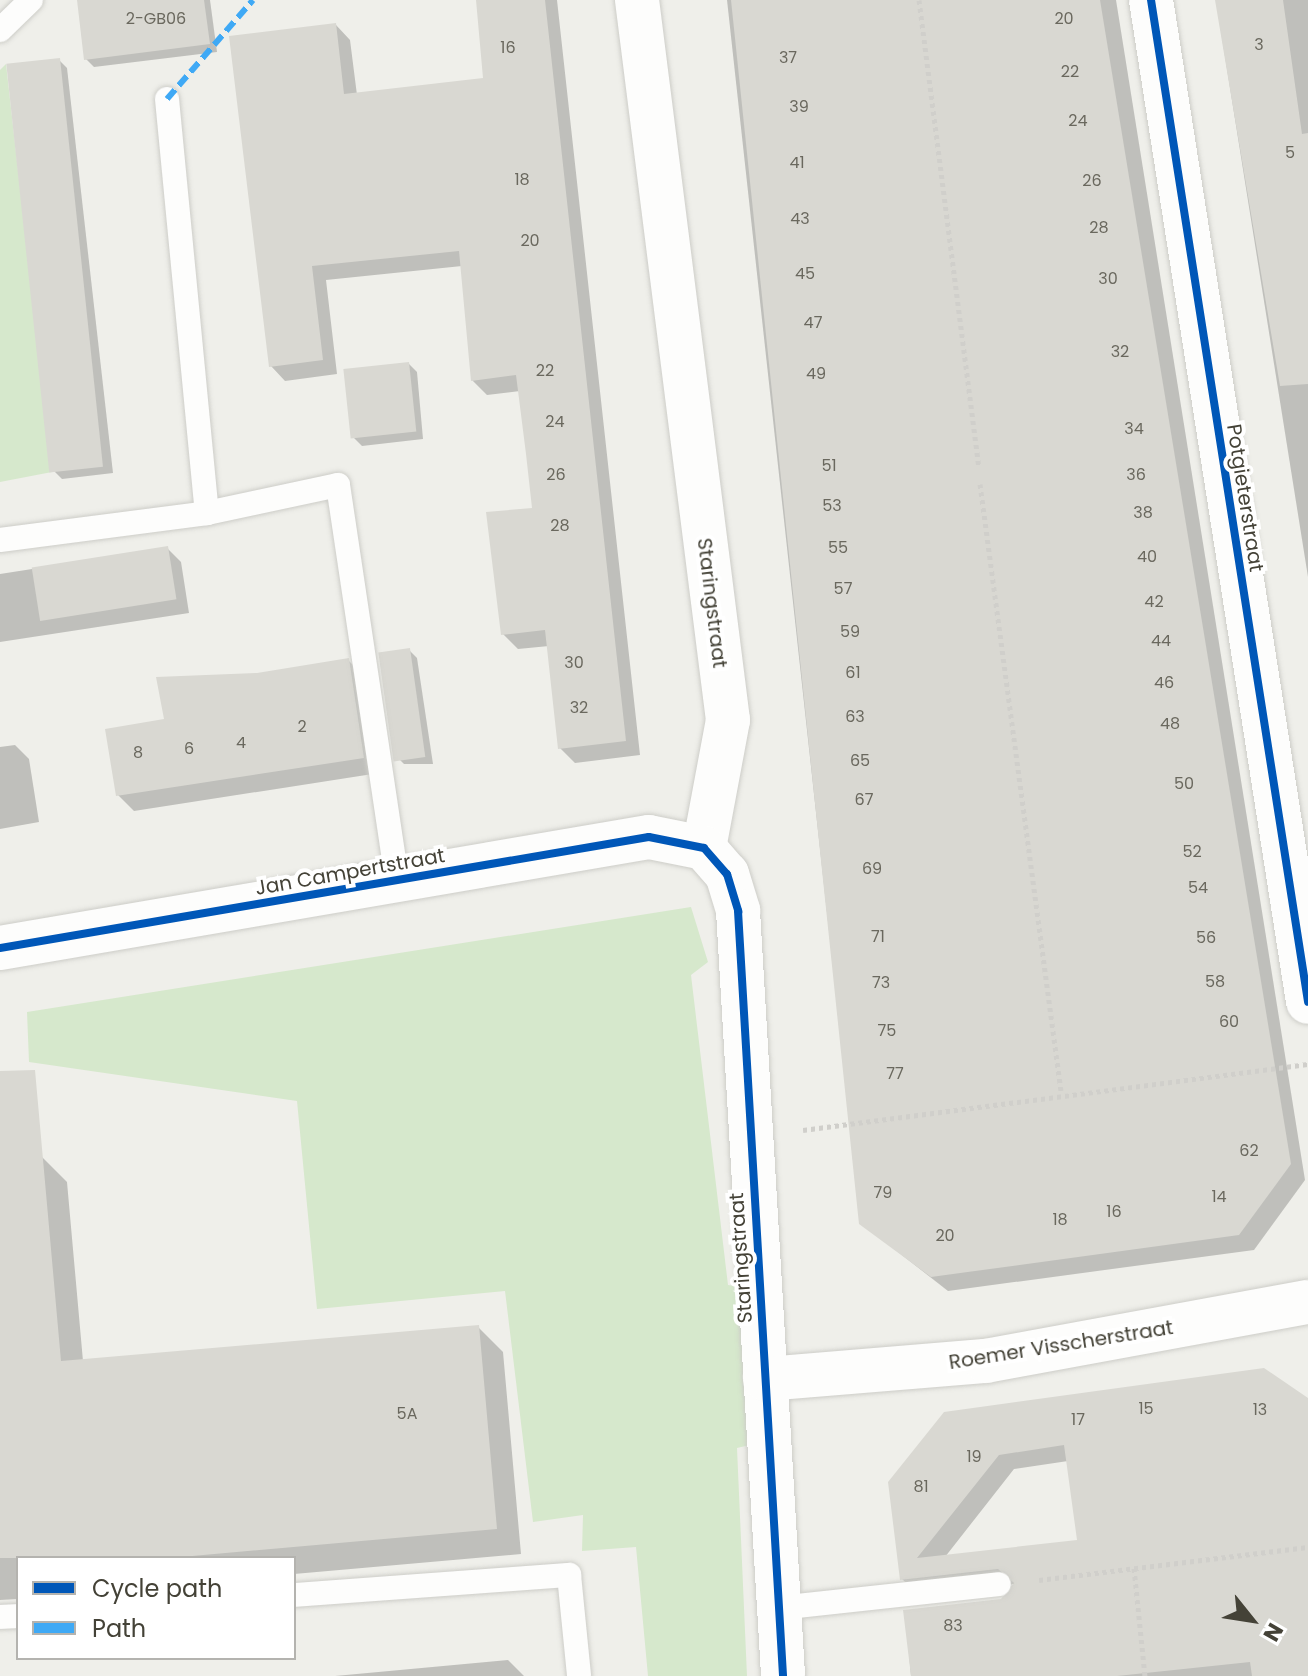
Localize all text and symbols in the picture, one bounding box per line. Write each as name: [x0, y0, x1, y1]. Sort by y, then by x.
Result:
house number: 2-GB06: [126, 9, 186, 29]
house number: 20: [1054, 9, 1074, 29]
house number: 3: [1254, 35, 1264, 55]
house number: 16: [500, 38, 516, 58]
house number: 37: [779, 48, 797, 68]
house number: 22: [1061, 62, 1079, 82]
house number: 39: [789, 97, 809, 117]
house number: 24: [1068, 111, 1088, 131]
house number: 5: [1285, 143, 1295, 163]
house number: 41: [789, 153, 805, 173]
house number: 18: [514, 170, 530, 190]
house number: 26: [1082, 171, 1102, 191]
house number: 43: [790, 209, 810, 229]
house number: 28: [1089, 218, 1109, 238]
house number: 20: [520, 231, 540, 251]
house number: 45: [795, 264, 815, 284]
house number: 30: [1098, 269, 1118, 289]
house number: 47: [804, 313, 822, 333]
house number: 32: [1111, 342, 1129, 362]
house number: 22: [536, 361, 554, 381]
house number: 49: [806, 364, 826, 384]
house number: 24: [545, 412, 565, 432]
house number: 34: [1124, 419, 1144, 439]
street label: Potgieterstraat: [1221, 422, 1269, 574]
house number: 51: [821, 456, 837, 476]
house number: 26: [546, 465, 566, 485]
house number: 36: [1126, 465, 1146, 485]
house number: 53: [822, 496, 842, 516]
house number: 38: [1133, 503, 1153, 523]
house number: 28: [550, 516, 570, 536]
street label: Staringstraat: [692, 537, 732, 669]
house number: 55: [828, 538, 848, 558]
house number: 40: [1137, 547, 1157, 567]
house number: 57: [834, 579, 852, 599]
house number: 42: [1144, 592, 1164, 612]
house number: 59: [840, 622, 860, 642]
house number: 44: [1151, 631, 1171, 651]
house number: 30: [564, 653, 584, 673]
house number: 61: [845, 663, 861, 683]
house number: 46: [1154, 673, 1174, 693]
house number: 32: [570, 698, 588, 718]
house number: 63: [845, 707, 865, 727]
house number: 48: [1160, 714, 1180, 734]
house number: 2: [297, 717, 307, 737]
house number: 4: [236, 733, 246, 753]
house number: 6: [184, 739, 194, 759]
house number: 8: [133, 743, 143, 763]
house number: 65: [850, 751, 870, 771]
house number: 50: [1174, 774, 1194, 794]
house number: 67: [855, 790, 873, 810]
house number: 52: [1182, 842, 1202, 862]
street label: Jan Campertstraat: [253, 844, 447, 900]
house number: 69: [862, 859, 882, 879]
house number: 54: [1188, 878, 1208, 898]
house number: 71: [871, 927, 885, 947]
house number: 56: [1196, 928, 1216, 948]
house number: 58: [1205, 972, 1225, 992]
house number: 73: [872, 973, 890, 993]
house number: 60: [1219, 1012, 1239, 1032]
house number: 75: [878, 1021, 896, 1041]
house number: 77: [886, 1064, 904, 1084]
house number: 62: [1239, 1141, 1259, 1161]
house number: 79: [874, 1183, 892, 1203]
house number: 14: [1211, 1187, 1227, 1207]
street label: Staringstraat: [724, 1192, 758, 1324]
house number: 16: [1106, 1202, 1122, 1222]
house number: 18: [1052, 1210, 1068, 1230]
house number: 20: [935, 1226, 955, 1246]
street label: Roemer Visscherstraat: [947, 1315, 1175, 1375]
house number: 15: [1138, 1399, 1154, 1419]
house number: 13: [1253, 1400, 1267, 1420]
house number: 5A: [397, 1404, 417, 1424]
house number: 17: [1071, 1410, 1085, 1430]
house number: 19: [966, 1447, 982, 1467]
house number: 81: [913, 1477, 929, 1497]
legend: [16, 1556, 296, 1660]
text: Cycle path: [92, 1572, 222, 1605]
north arrow: [1212, 1580, 1292, 1660]
text: Path: [92, 1612, 146, 1645]
house number: 83: [943, 1616, 963, 1636]
text: N: [1256, 1617, 1291, 1647]

